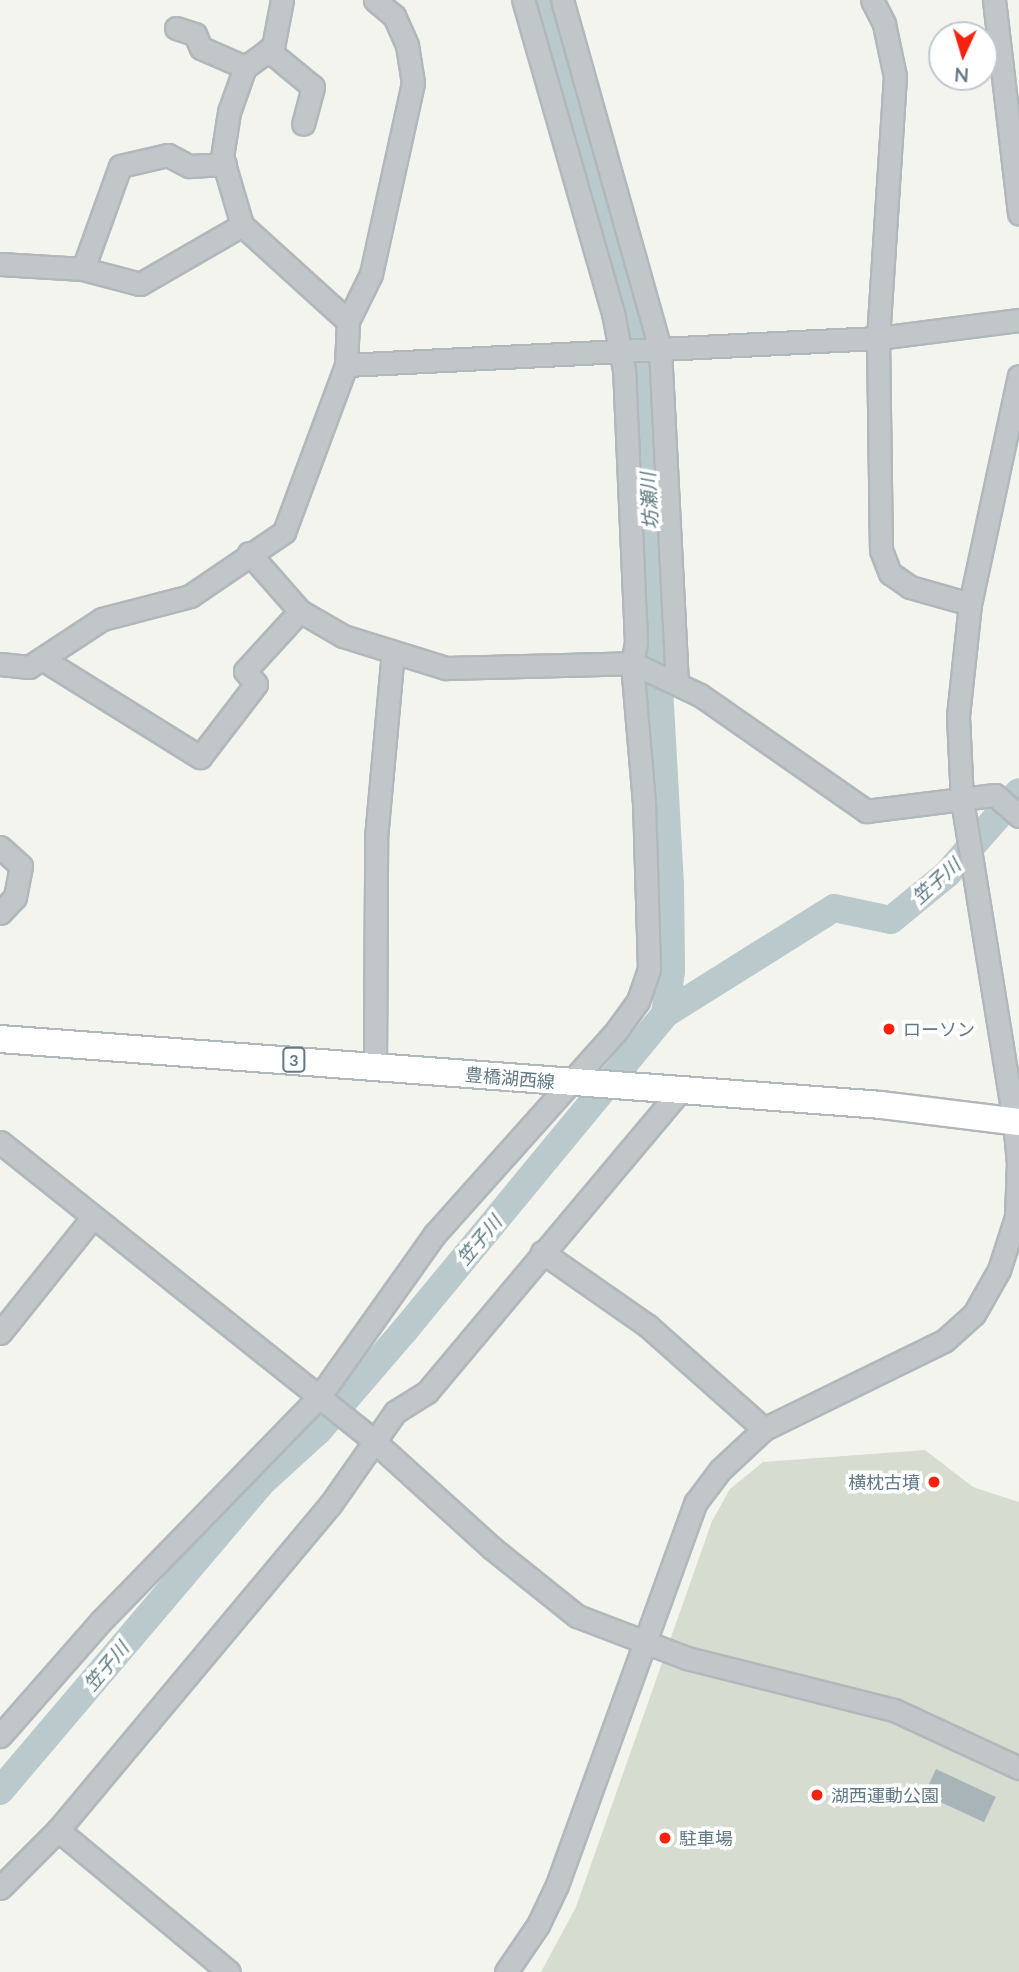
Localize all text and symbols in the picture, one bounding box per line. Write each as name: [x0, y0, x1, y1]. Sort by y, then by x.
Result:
north arrow: [928, 21, 998, 91]
text: N: [954, 63, 970, 87]
water label: 坊瀬川: [636, 472, 662, 530]
water label: 笠子川: [907, 853, 965, 909]
place label: ローソン: [903, 1018, 975, 1040]
marker: ローソン: [881, 1021, 897, 1037]
road number: 3: [282, 1048, 306, 1072]
street label: 豊橋湖西線: [464, 1063, 556, 1093]
water label: 笠子川: [452, 1211, 506, 1269]
place label: 横枕古墳: [848, 1471, 920, 1493]
marker: 横枕古墳: [926, 1474, 942, 1490]
water label: 笠子川: [79, 1637, 133, 1695]
place label: 湖西運動公園: [831, 1784, 939, 1806]
marker: 湖西運動公園: [809, 1787, 825, 1803]
place label: 駐車場: [679, 1827, 733, 1849]
marker: 駐車場: [657, 1830, 673, 1846]

